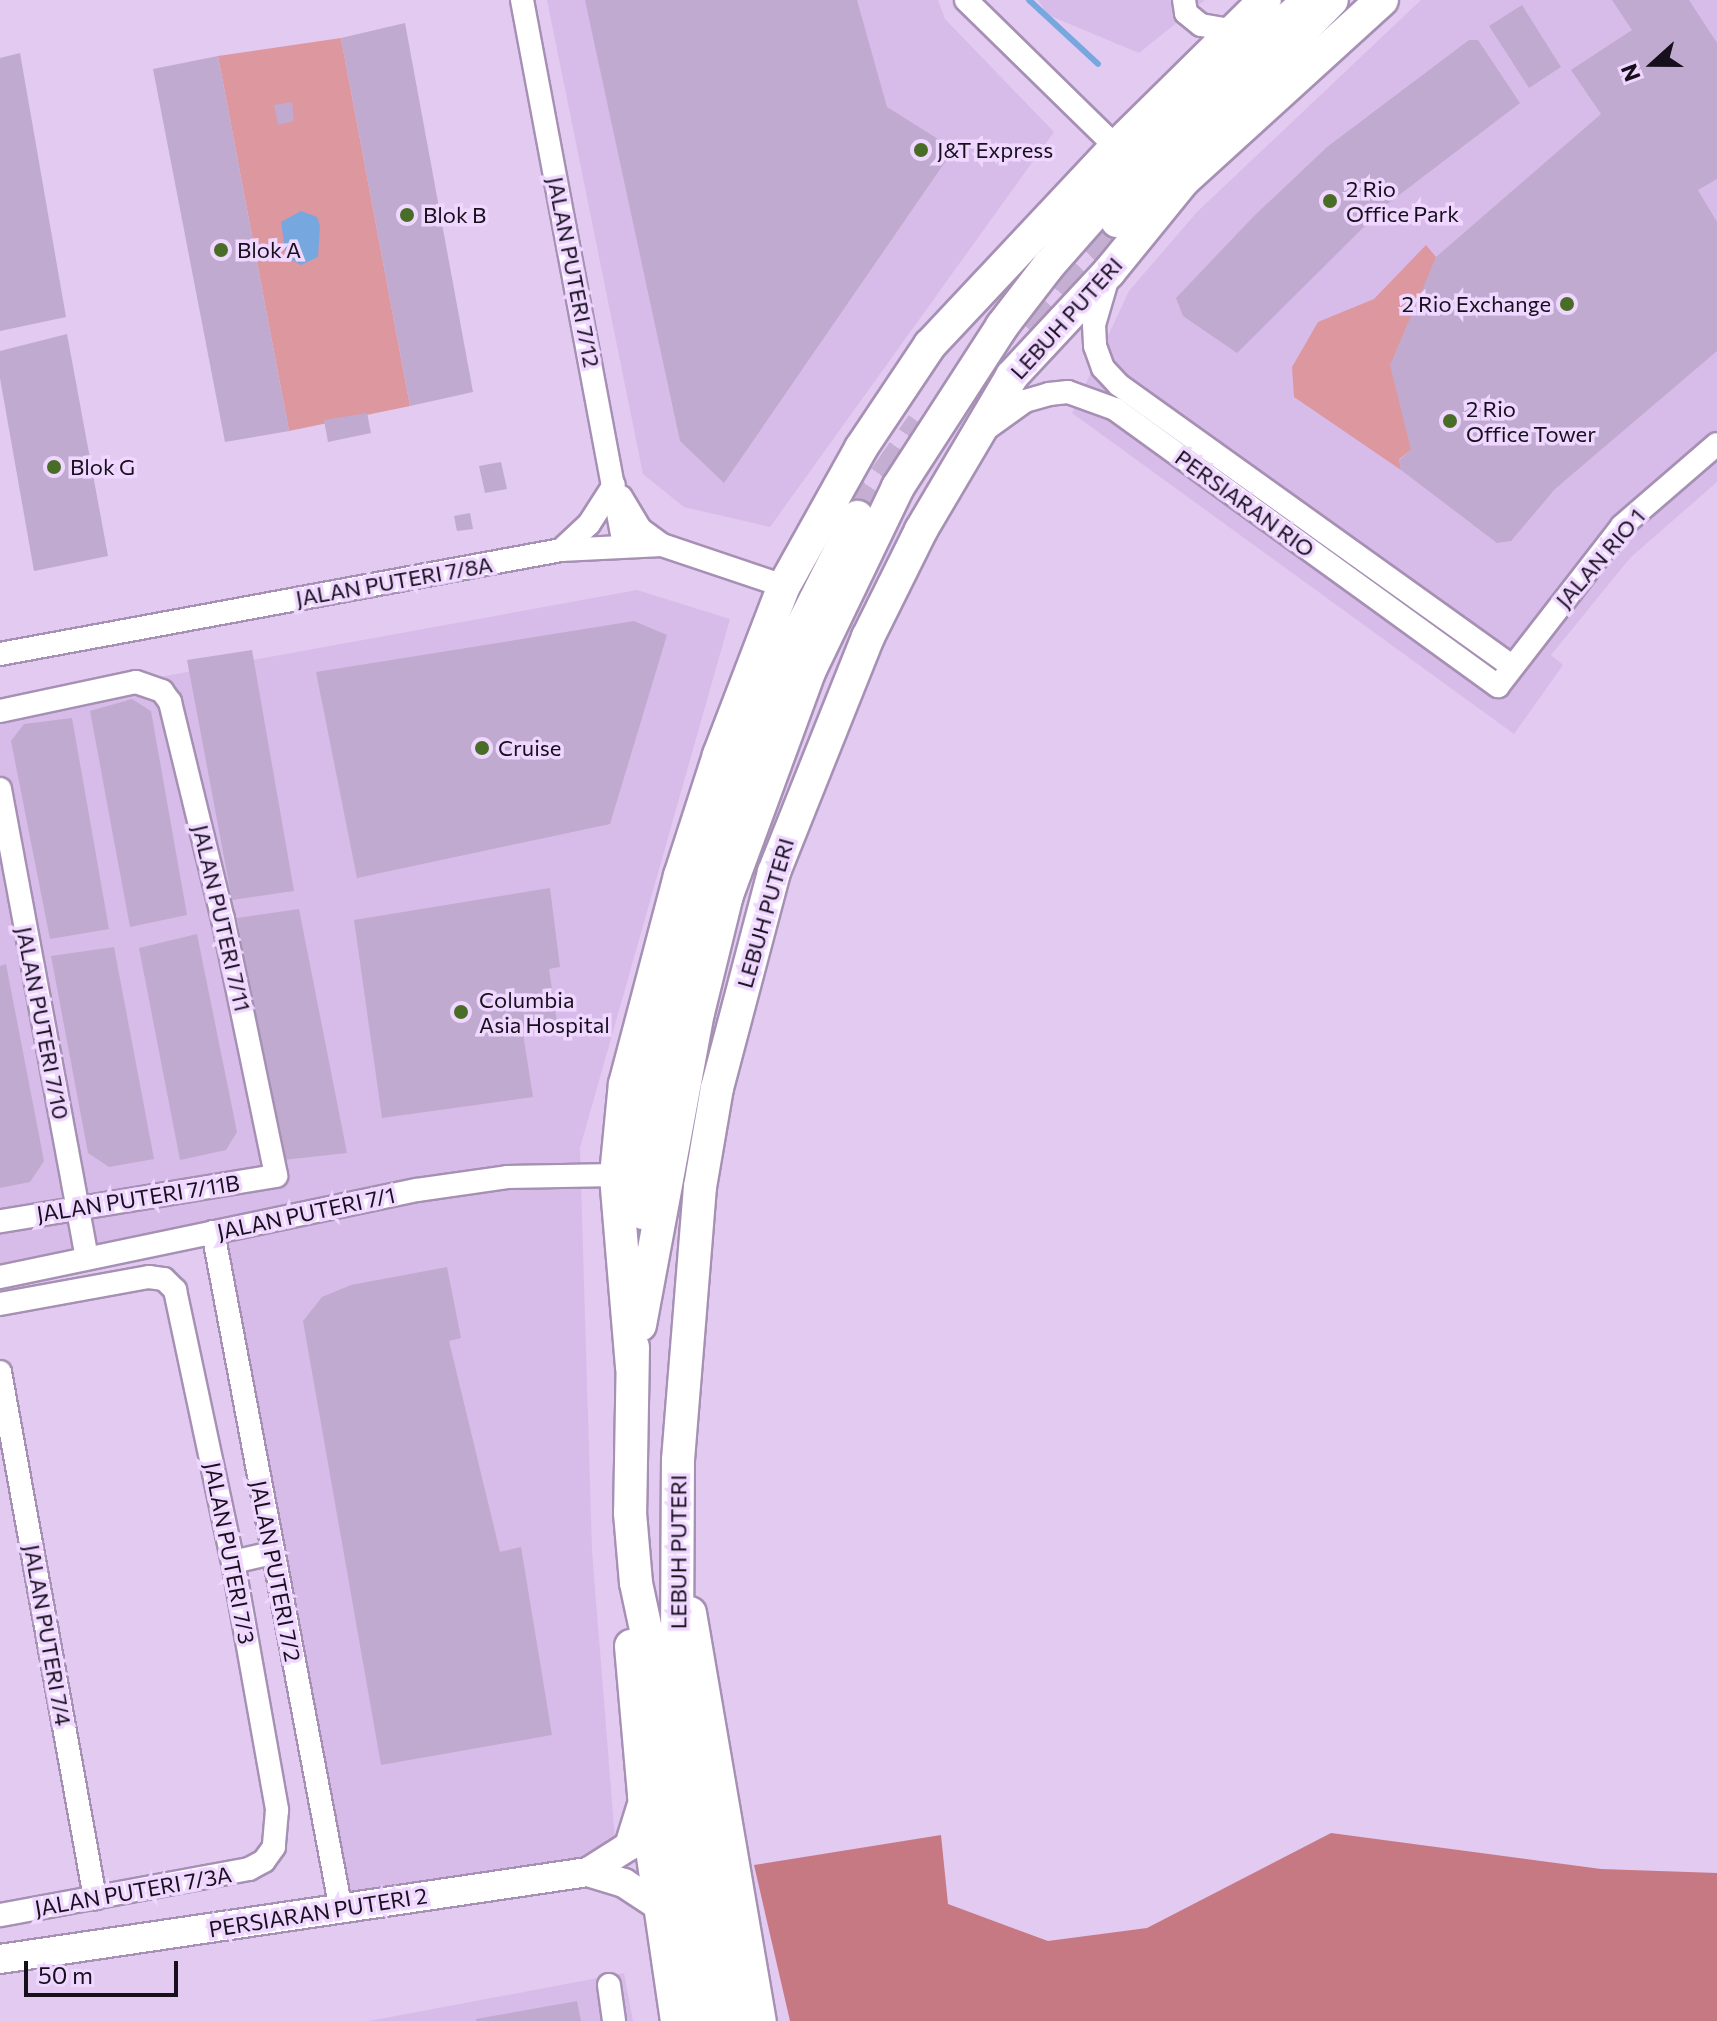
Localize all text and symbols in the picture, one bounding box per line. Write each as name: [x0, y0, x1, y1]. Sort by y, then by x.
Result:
north arrow: [1613, 24, 1693, 104]
text: N: [1615, 60, 1646, 85]
place label: J&T Express: [937, 137, 1053, 163]
marker: J&T Express: [912, 141, 930, 159]
street label: JALAN PUTERI 7/12: [543, 174, 605, 370]
place label: 2 Rio Office Park: [1346, 175, 1459, 226]
marker: 2 Rio Office Park: [1321, 192, 1339, 210]
place label: Blok B: [423, 202, 486, 228]
marker: Blok B: [398, 206, 416, 224]
place label: Blok A: [237, 237, 301, 263]
marker: Blok A: [212, 241, 230, 259]
street label: LEBUH PUTERI: [1004, 252, 1128, 384]
place label: 2 Rio Exchange: [1402, 291, 1551, 317]
marker: 2 Rio Exchange: [1558, 295, 1576, 313]
place label: 2 Rio Office Tower: [1466, 395, 1596, 446]
marker: 2 Rio Office Tower: [1441, 412, 1459, 430]
street label: PERSIARAN RIO: [1170, 444, 1320, 562]
place label: Blok G: [70, 454, 135, 480]
marker: Blok G: [45, 458, 63, 476]
street label: JALAN RIO 1: [1550, 503, 1650, 613]
street label: JALAN PUTERI 7/8A: [293, 551, 495, 611]
place label: Cruise: [498, 735, 561, 761]
marker: Cruise: [473, 739, 491, 757]
street label: JALAN PUTERI 7/11: [188, 822, 256, 1014]
street label: LEBUH PUTERI: [731, 835, 799, 991]
street label: JALAN PUTERI 7/10: [11, 924, 75, 1122]
place label: Columbia Asia Hospital: [479, 986, 610, 1038]
marker: Columbia Asia Hospital: [450, 1001, 472, 1023]
street label: JALAN PUTERI 7/11B: [35, 1169, 241, 1227]
street label: JALAN PUTERI 7/1: [214, 1181, 398, 1245]
street label: JALAN PUTERI 7/3: [199, 1460, 261, 1646]
street label: LEBUH PUTERI: [665, 1475, 691, 1629]
street label: JALAN PUTERI 7/2: [245, 1478, 307, 1664]
street label: JALAN PUTERI 7/4: [19, 1542, 77, 1728]
street label: JALAN PUTERI 7/3A: [33, 1861, 233, 1921]
street label: PERSIARAN PUTERI 2: [207, 1882, 429, 1942]
scale bar: [28, 1945, 182, 1995]
text: 50 m: [38, 1960, 93, 1989]

